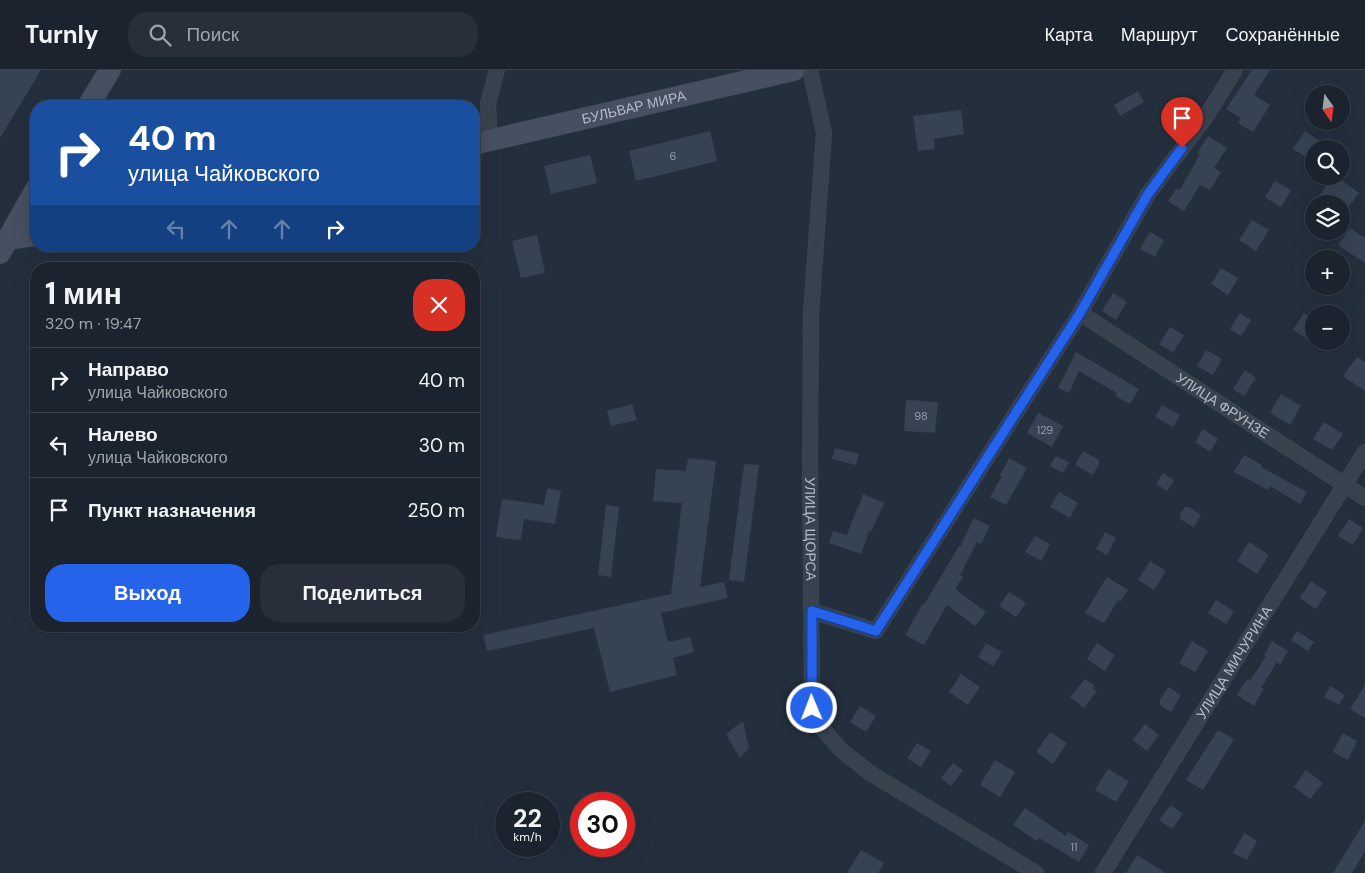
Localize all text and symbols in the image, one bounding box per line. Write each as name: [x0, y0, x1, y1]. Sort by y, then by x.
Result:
search box: [128, 12, 478, 57]
text: Turnly: [25, 19, 98, 50]
icon: search: [146, 21, 174, 49]
text: Поиск: [186, 22, 239, 47]
text: Карта: [1045, 23, 1093, 47]
text: Маршрут: [1121, 23, 1197, 47]
text: Сохранённые: [1225, 23, 1340, 47]
north arrow: [1305, 85, 1350, 130]
map controls: [1305, 85, 1350, 350]
street label: БУЛЬВАР МИРА: [580, 86, 688, 128]
pin: [1161, 97, 1203, 148]
icon: arrive: [1168, 104, 1196, 132]
text: 40 m: [128, 115, 217, 161]
icon: right: [45, 120, 110, 185]
button: search: [1305, 140, 1350, 185]
house number: 6: [670, 149, 677, 163]
text: улица Чайковского: [128, 159, 320, 188]
button: layers: [1305, 195, 1350, 240]
icon: left: [162, 215, 190, 243]
icon: ahead: [215, 215, 243, 243]
icon: ahead: [268, 215, 296, 243]
icon: right: [321, 215, 349, 243]
button: +: [1305, 250, 1350, 295]
text: 1 мин: [45, 274, 122, 313]
button: close: [413, 279, 465, 331]
button: −: [1305, 305, 1350, 350]
text: 320 m · 19:47: [45, 313, 141, 334]
text: Направо: [88, 357, 169, 382]
icon: right: [45, 366, 73, 394]
text: 40 m: [418, 368, 465, 393]
street label: УЛИЦА ФРУНЗЕ: [1173, 369, 1273, 442]
text: улица Чайковского: [88, 382, 228, 403]
house number: 98: [914, 409, 928, 423]
text: Налево: [88, 422, 158, 447]
house number: 129: [1037, 423, 1053, 437]
icon: left: [45, 431, 73, 459]
text: 30 m: [419, 433, 465, 458]
text: улица Чайковского: [88, 447, 228, 468]
street label: УЛИЦА ЩОРСА: [801, 477, 820, 581]
icon: arrive: [45, 496, 73, 524]
text: Пункт назначения: [88, 498, 256, 523]
text: 250 m: [407, 498, 465, 523]
button: Выход: [45, 564, 250, 622]
button: Поделиться: [260, 564, 465, 622]
street label: УЛИЦА МИЧУРИНА: [1192, 602, 1276, 722]
position arrow: [785, 681, 837, 733]
speed limit sign: 30: [570, 792, 635, 857]
text: 22: [513, 802, 542, 835]
text: km/h: [513, 829, 542, 845]
house number: 11: [1071, 840, 1077, 854]

